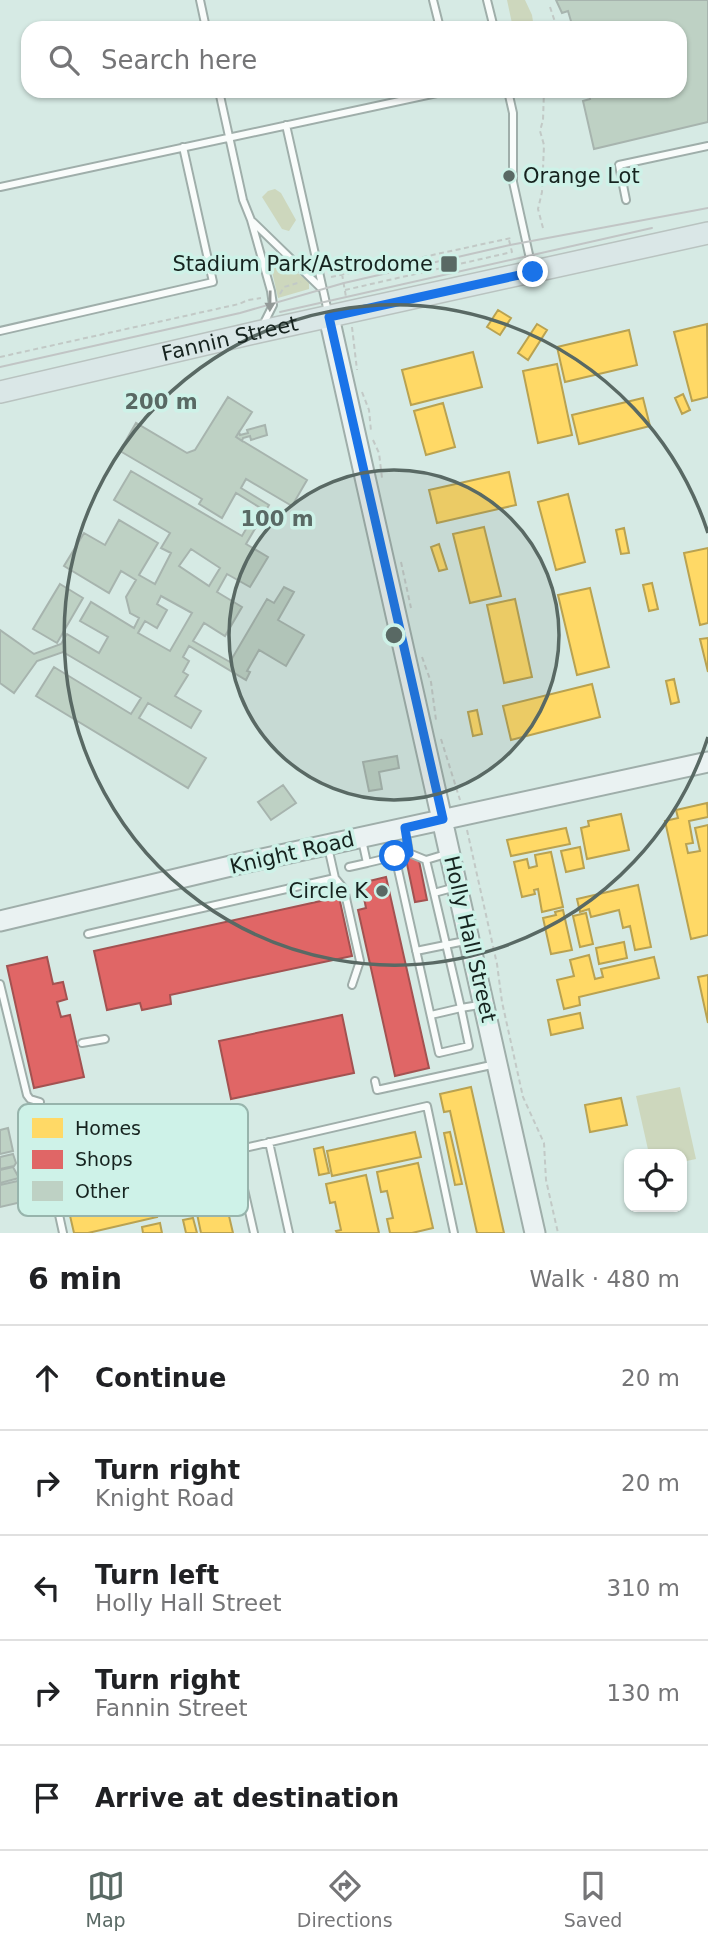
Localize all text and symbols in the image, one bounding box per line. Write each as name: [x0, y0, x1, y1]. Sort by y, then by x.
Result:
search box: [21, 21, 687, 98]
icon: search: [45, 41, 83, 79]
text: Search here: [101, 45, 257, 75]
place label: Orange Lot: [523, 164, 640, 188]
marker: Orange Lot: [501, 168, 517, 184]
place label: Stadium Park/Astrodome: [172, 252, 433, 276]
marker: Stadium Park/Astrodome: [439, 254, 459, 274]
route end: [517, 256, 548, 287]
one-way arrow: [265, 290, 276, 312]
street label: Fannin Street: [159, 312, 300, 366]
text: 200 m: [124, 390, 198, 414]
text: 100 m: [240, 507, 314, 531]
centre of rings: [382, 623, 406, 647]
street label: Knight Road: [227, 827, 357, 879]
route start: [379, 840, 410, 871]
street label: Holly Hall Street: [439, 853, 501, 1025]
place label: Circle K: [289, 879, 369, 903]
marker: Circle K: [374, 883, 390, 899]
legend: [18, 1104, 248, 1216]
text: Homes: [75, 1117, 141, 1139]
text: Shops: [75, 1148, 133, 1170]
map controls: [624, 1149, 687, 1212]
button: locate: [624, 1149, 687, 1212]
text: Other: [75, 1180, 129, 1202]
text: 6 min: [28, 1261, 122, 1296]
text: Walk · 480 m: [529, 1266, 680, 1292]
icon: ahead: [28, 1359, 66, 1397]
text: Continue: [95, 1363, 226, 1393]
text: 20 m: [621, 1365, 680, 1391]
text: Turn right: [95, 1455, 240, 1485]
icon: right: [28, 1464, 66, 1502]
text: 20 m: [621, 1470, 680, 1496]
text: Knight Road: [95, 1485, 234, 1511]
text: Turn left: [95, 1560, 219, 1590]
icon: left: [28, 1569, 66, 1607]
text: 310 m: [606, 1575, 680, 1601]
text: Holly Hall Street: [95, 1590, 281, 1616]
text: Turn right: [95, 1665, 240, 1695]
icon: right: [28, 1674, 66, 1712]
text: 130 m: [606, 1680, 680, 1706]
text: Fannin Street: [95, 1695, 248, 1721]
icon: arrive: [28, 1779, 66, 1817]
text: Arrive at destination: [95, 1783, 399, 1813]
tab: Map: [86, 1867, 126, 1931]
tab: Directions: [297, 1867, 393, 1931]
tab: Saved: [564, 1867, 622, 1931]

